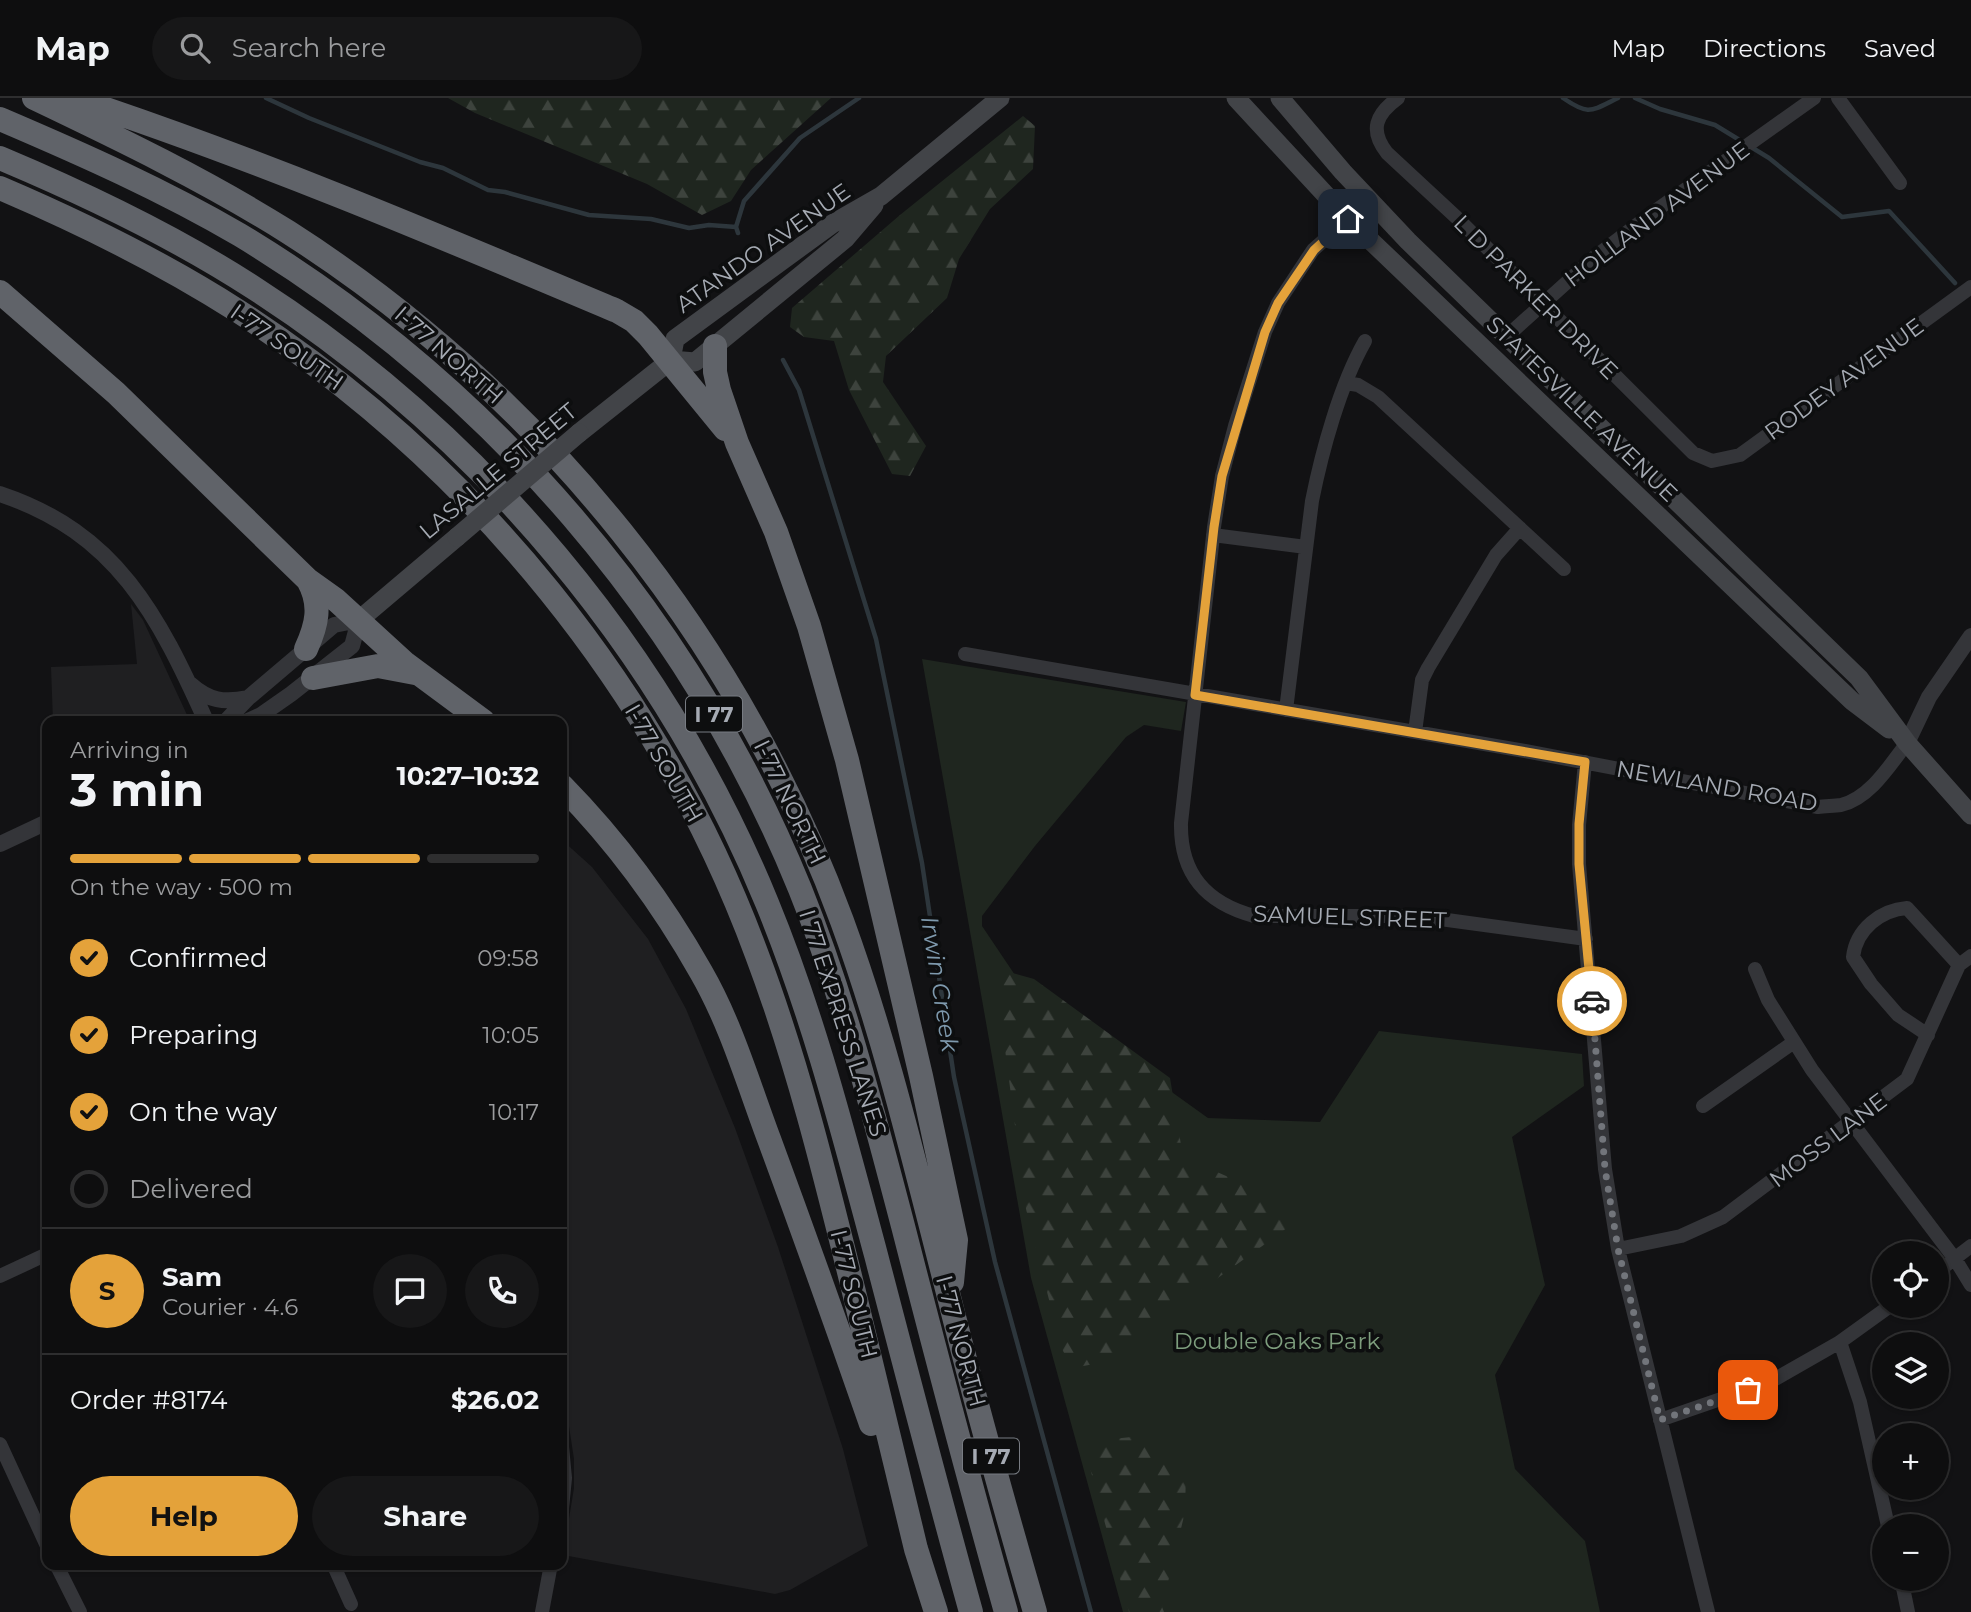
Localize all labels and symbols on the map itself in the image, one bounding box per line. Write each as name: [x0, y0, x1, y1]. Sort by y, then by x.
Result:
street label: HOLLAND AVENUE: [1559, 135, 1755, 293]
street label: ATANDO AVENUE: [670, 177, 856, 319]
pin: [1318, 189, 1378, 249]
street label: L D PARKER DRIVE: [1448, 209, 1624, 385]
street label: I-77 SOUTH: [225, 298, 349, 396]
street label: I-77 NORTH: [389, 300, 509, 410]
street label: STATESVILLE AVENUE: [1481, 310, 1683, 508]
street label: RODEY AVENUE: [1759, 312, 1929, 446]
street label: LASALLE STREET: [414, 396, 583, 545]
road number: I 77: [686, 696, 742, 732]
street label: I-77 SOUTH: [619, 699, 709, 827]
street label: I-77 NORTH: [748, 735, 832, 869]
street label: NEWLAND ROAD: [1614, 754, 1820, 818]
street label: SAMUEL STREET: [1253, 900, 1448, 934]
street label: I 77 EXPRESS LANES: [793, 906, 893, 1140]
water label: Irwin Creek: [915, 914, 965, 1056]
courier: [1557, 966, 1627, 1036]
street label: MOSS LANE: [1764, 1087, 1892, 1193]
street label: I-77 SOUTH: [824, 1227, 884, 1361]
street label: I-77 NORTH: [930, 1272, 992, 1410]
park label: Double Oaks Park: [1174, 1327, 1381, 1355]
pin: [1718, 1360, 1778, 1420]
road number: I 77: [963, 1438, 1019, 1474]

